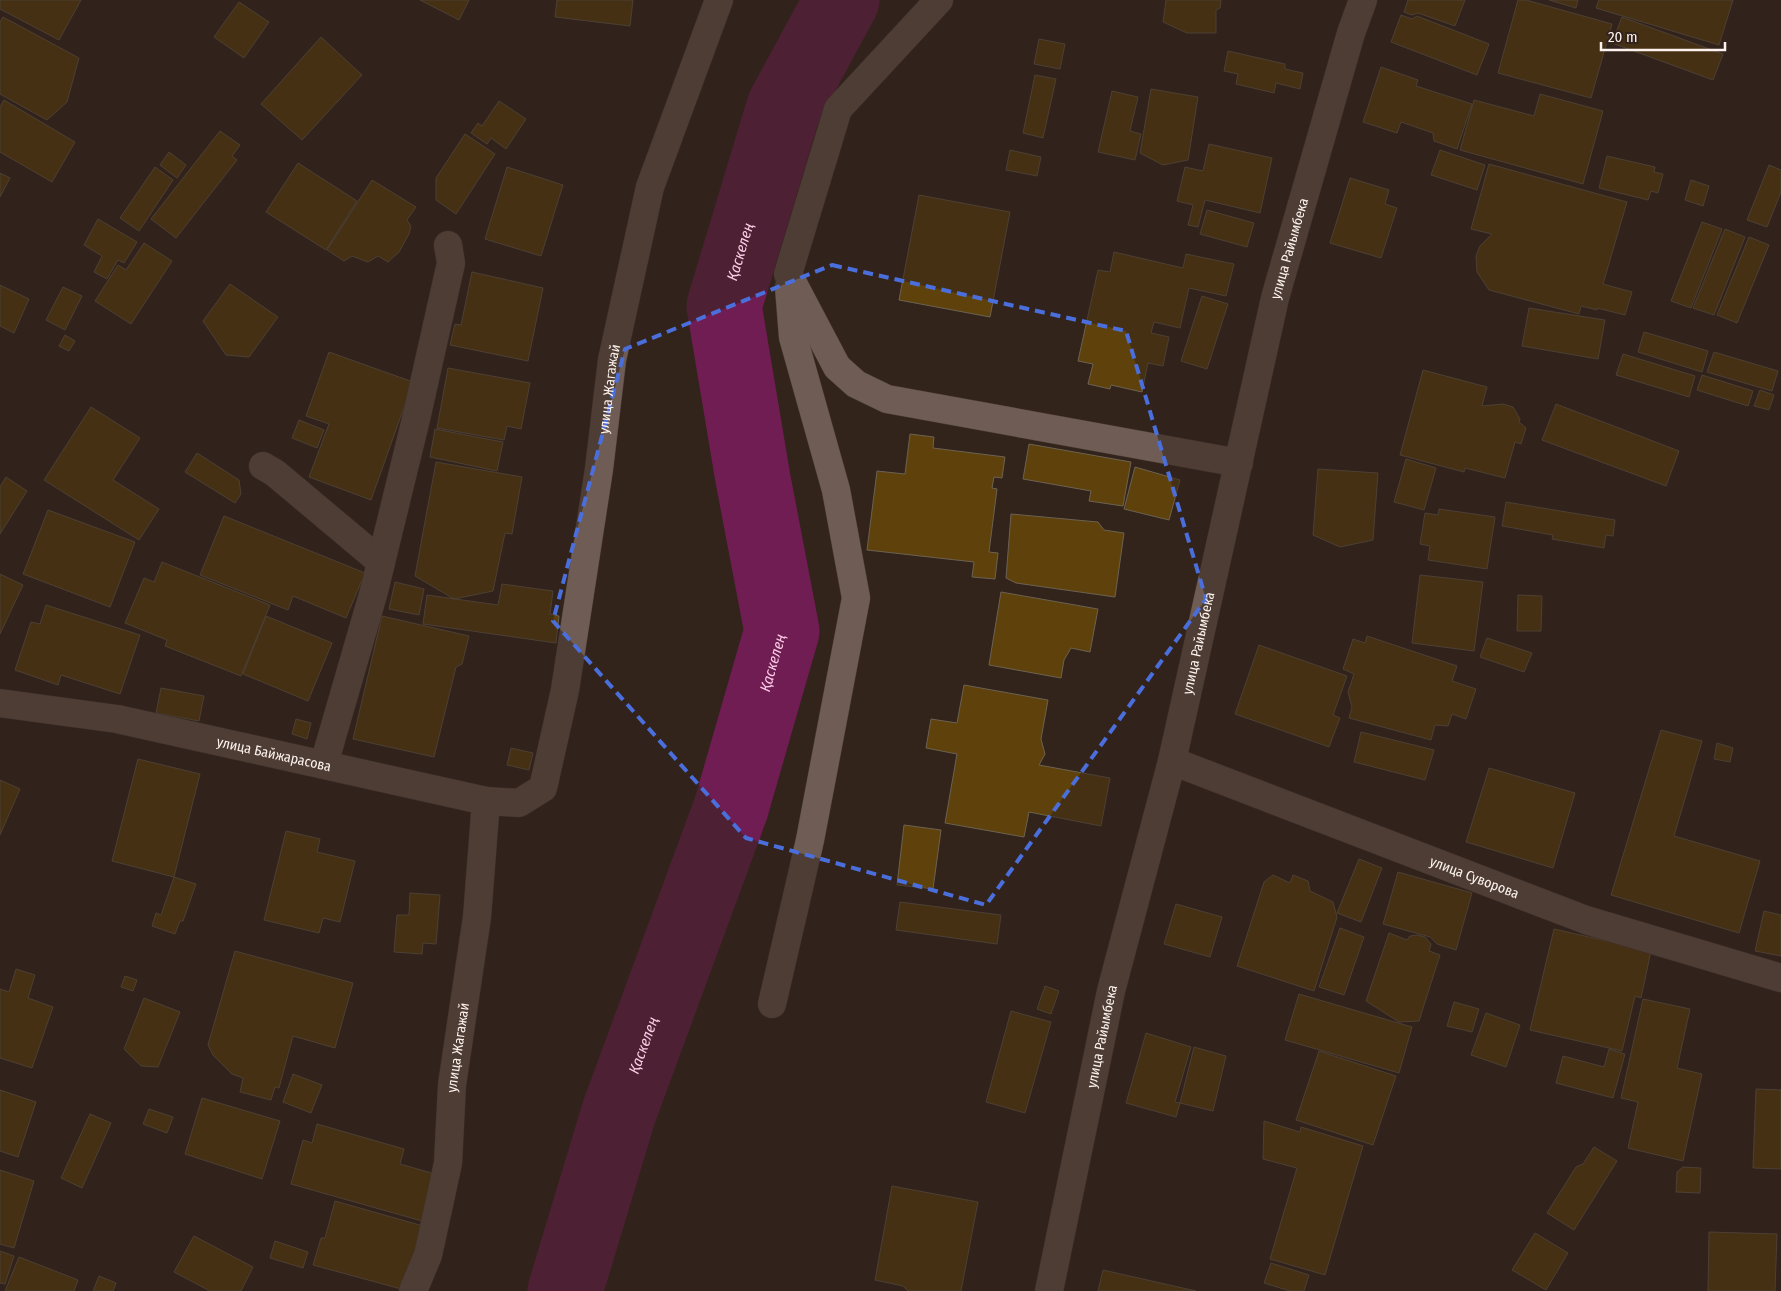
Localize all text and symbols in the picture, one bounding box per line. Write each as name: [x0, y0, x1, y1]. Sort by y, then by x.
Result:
scale bar: [1601, 20, 1725, 52]
text: 20 m: [1608, 28, 1638, 46]
street label: улица Райымбека: [1267, 196, 1312, 301]
water label: Қаскелең: [723, 221, 758, 283]
street label: улица Жагажай: [595, 343, 624, 435]
street label: улица Райымбека: [1179, 590, 1218, 696]
water label: Қаскелең: [756, 632, 790, 694]
street label: улица Байжарасова: [215, 733, 333, 775]
street label: улица Суворова: [1428, 852, 1522, 902]
street label: улица Райымбека: [1083, 983, 1121, 1089]
street label: улица Жагажай: [443, 1002, 473, 1093]
water label: Қаскелең: [625, 1014, 662, 1076]

